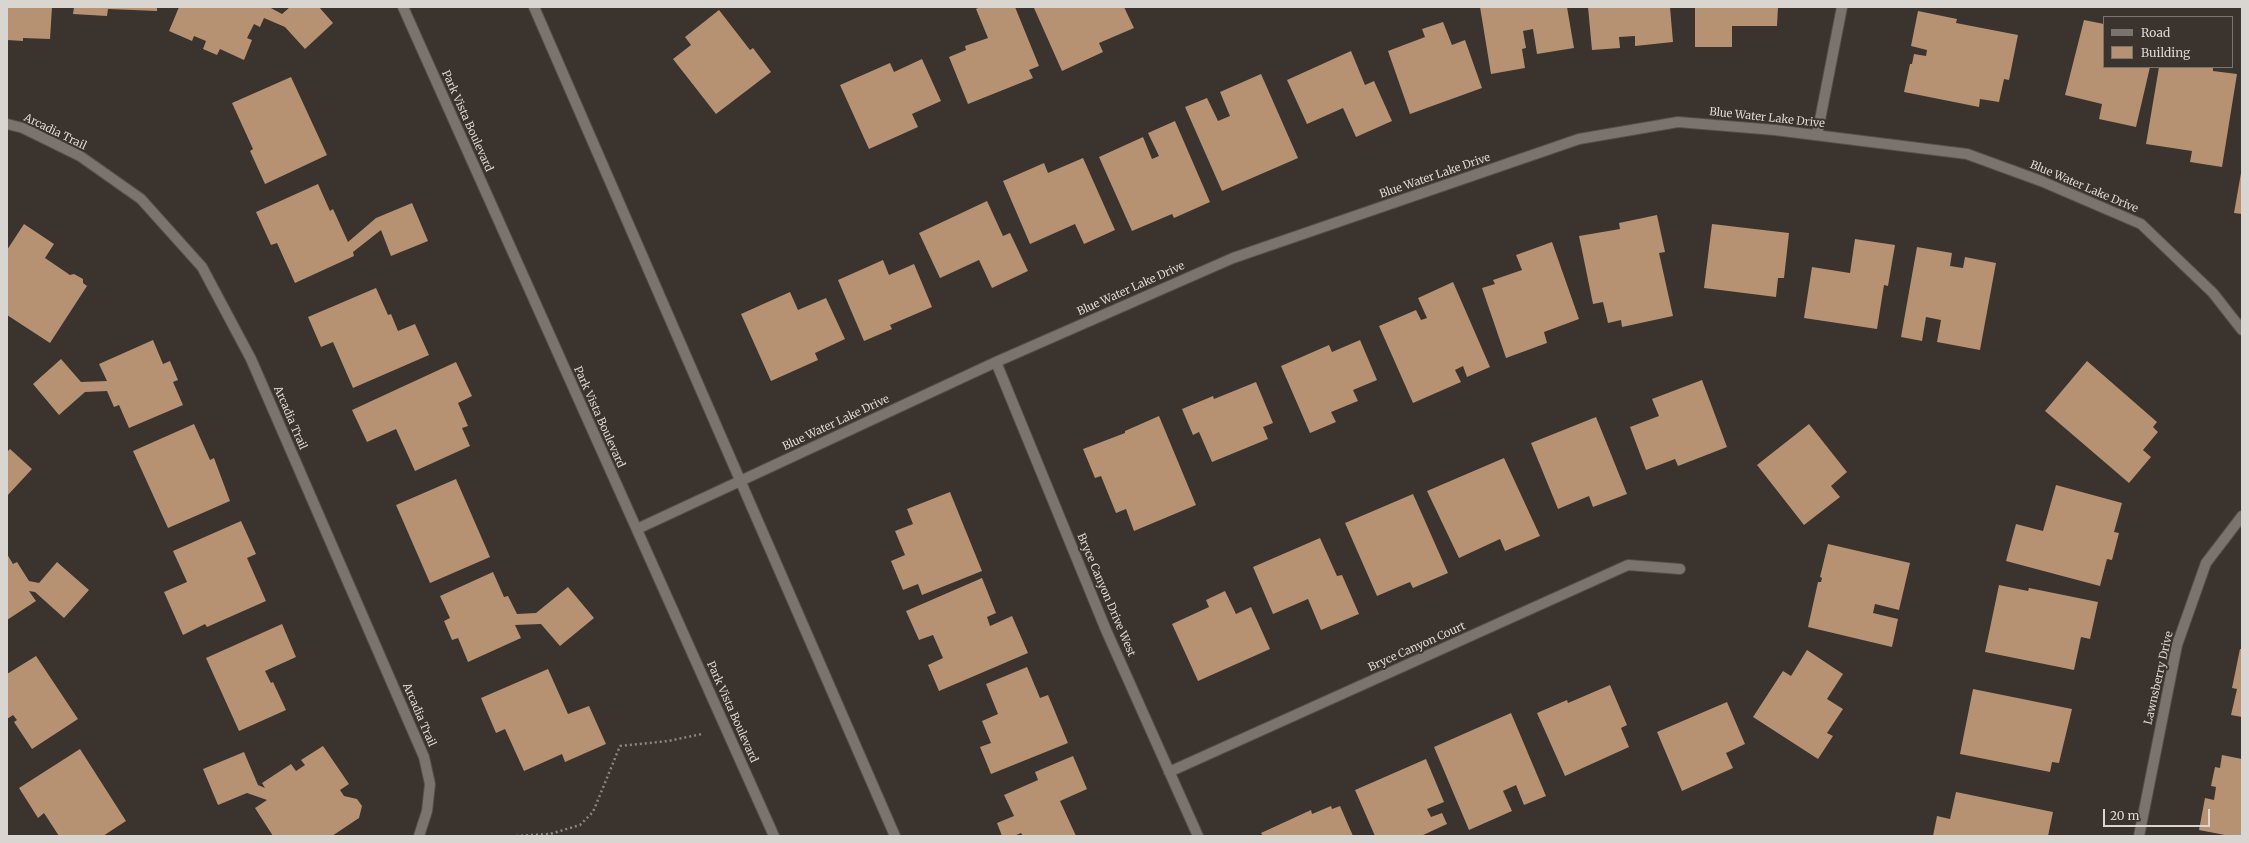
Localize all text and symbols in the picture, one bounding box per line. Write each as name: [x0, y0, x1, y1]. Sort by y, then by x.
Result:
legend: [2103, 16, 2233, 68]
text: Road: [2141, 25, 2170, 40]
text: Building: [2141, 45, 2190, 60]
street label: Park Vista Boulevard: [439, 68, 495, 174]
street label: Blue Water Lake Drive: [1709, 105, 1825, 131]
street label: Arcadia Trail: [22, 111, 88, 153]
street label: Blue Water Lake Drive: [1378, 151, 1492, 201]
street label: Blue Water Lake Drive: [2028, 158, 2140, 216]
street label: Blue Water Lake Drive: [1075, 259, 1187, 319]
street label: Park Vista Boulevard: [571, 364, 627, 470]
street label: Arcadia Trail: [271, 384, 309, 452]
street label: Blue Water Lake Drive: [781, 392, 891, 454]
street label: Bryce Canyon Drive West: [1074, 531, 1138, 659]
street label: Bryce Canyon Court: [1366, 620, 1468, 674]
street label: Lawnsberry Drive: [2142, 630, 2176, 726]
street label: Park Vista Boulevard: [704, 659, 760, 765]
street label: Arcadia Trail: [400, 681, 438, 749]
scale bar: [2105, 801, 2212, 827]
text: 20 m: [2110, 808, 2139, 823]

